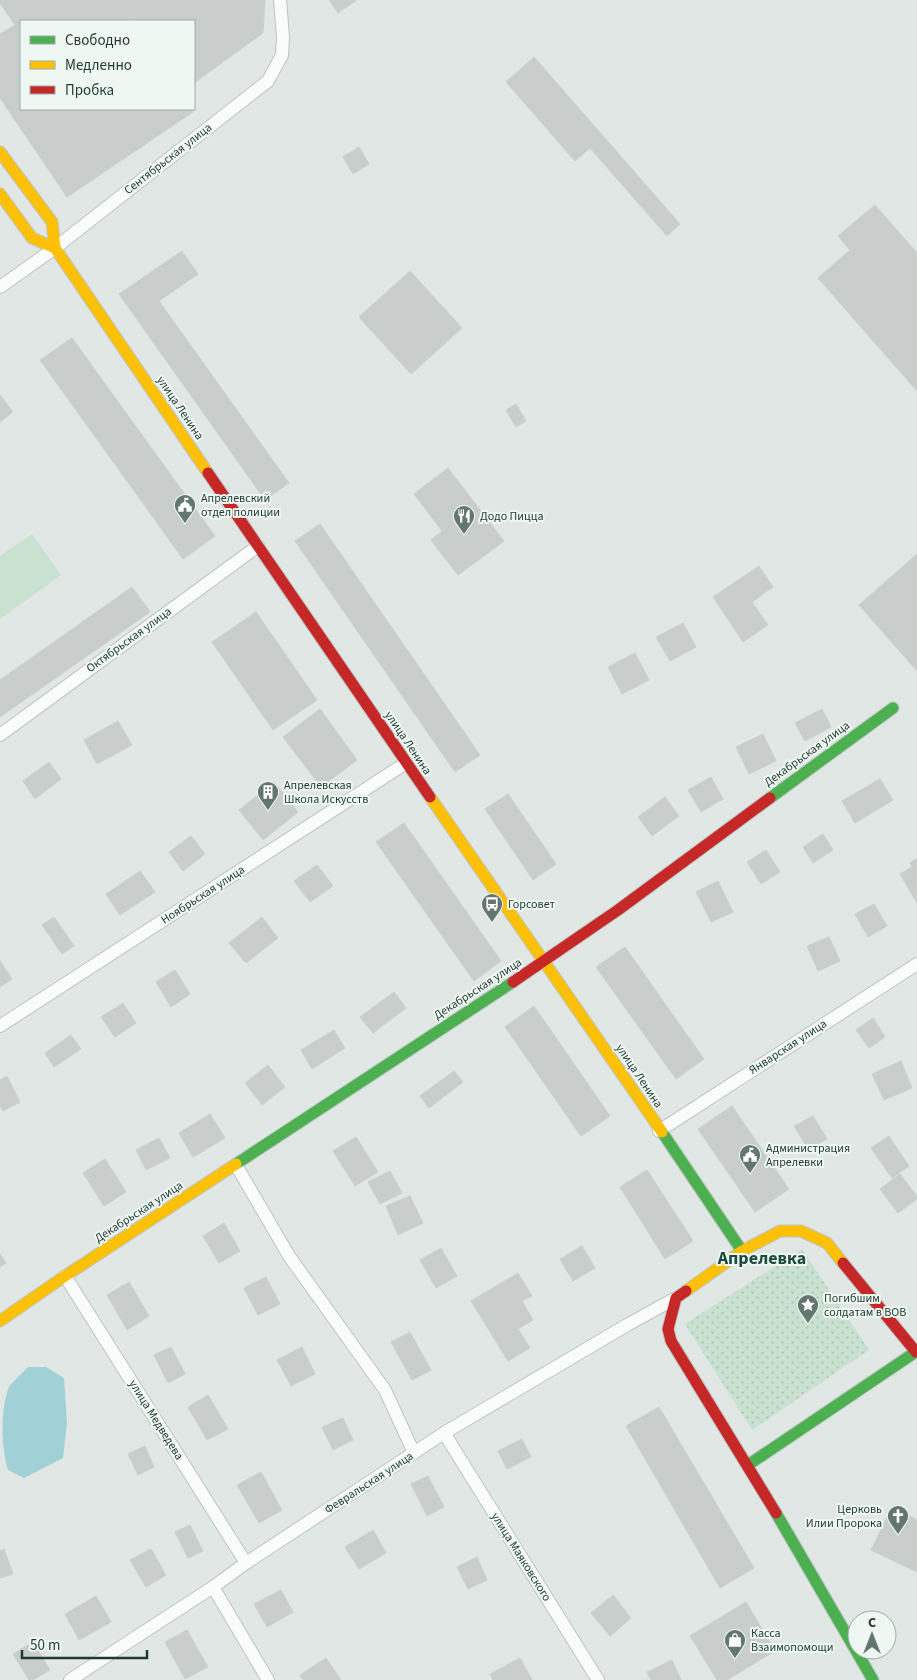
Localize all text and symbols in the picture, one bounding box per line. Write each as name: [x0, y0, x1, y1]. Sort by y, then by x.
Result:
legend: [20, 20, 195, 110]
text: Свободно: [65, 30, 130, 51]
text: Медленно: [65, 55, 132, 76]
text: Пробка: [65, 80, 114, 101]
street label: Сентябрьская улица: [120, 119, 216, 199]
street label: улица Ленина: [152, 373, 208, 443]
place label: Апрелевский отдел полиции: [201, 490, 280, 521]
public building icon: Апрелевский отдел полиции: [173, 493, 197, 524]
restaurant icon: Додо Пицца: [452, 504, 476, 535]
place label: Додо Пицца: [480, 508, 544, 525]
street label: Октябрьская улица: [83, 603, 175, 677]
street label: улица Ленина: [380, 708, 436, 778]
street label: Декабрьская улица: [761, 717, 853, 791]
place label: Апрелевская Школа Искусств: [284, 777, 368, 808]
building icon: Апрелевская Школа Искусств: [256, 780, 280, 811]
street label: Ноябрьская улица: [158, 861, 248, 929]
bus stop icon: Горсовет: [480, 892, 504, 923]
place label: Горсовет: [508, 896, 556, 913]
street label: Декабрьская улица: [431, 954, 525, 1024]
street label: Январская улица: [746, 1015, 830, 1079]
street label: улица Ленина: [611, 1041, 667, 1111]
place label: Администрация Апрелевки: [766, 1140, 850, 1171]
public building icon: Администрация Апрелевки: [738, 1143, 762, 1174]
street label: Декабрьская улица: [92, 1177, 186, 1247]
district label: Апрелевка: [717, 1246, 806, 1271]
place label: Погибшим солдатам в ВОВ: [824, 1290, 906, 1321]
place icon: Погибшим солдатам в ВОВ: [796, 1293, 820, 1324]
street label: улица Медведева: [125, 1377, 187, 1463]
street label: Февральская улица: [321, 1448, 417, 1518]
place label: Церковь Илии Пророка: [806, 1501, 882, 1532]
church icon: Церковь Илии Пророка: [886, 1504, 910, 1535]
street label: улица Маяковского: [487, 1509, 555, 1605]
north arrow: [847, 1610, 897, 1660]
text: С: [868, 1613, 876, 1633]
place label: Касса Взаимопомощи: [751, 1625, 833, 1656]
scale bar: [22, 1628, 148, 1660]
shop icon: Касса Взаимопомощи: [723, 1628, 747, 1659]
text: 50 m: [30, 1635, 60, 1656]

